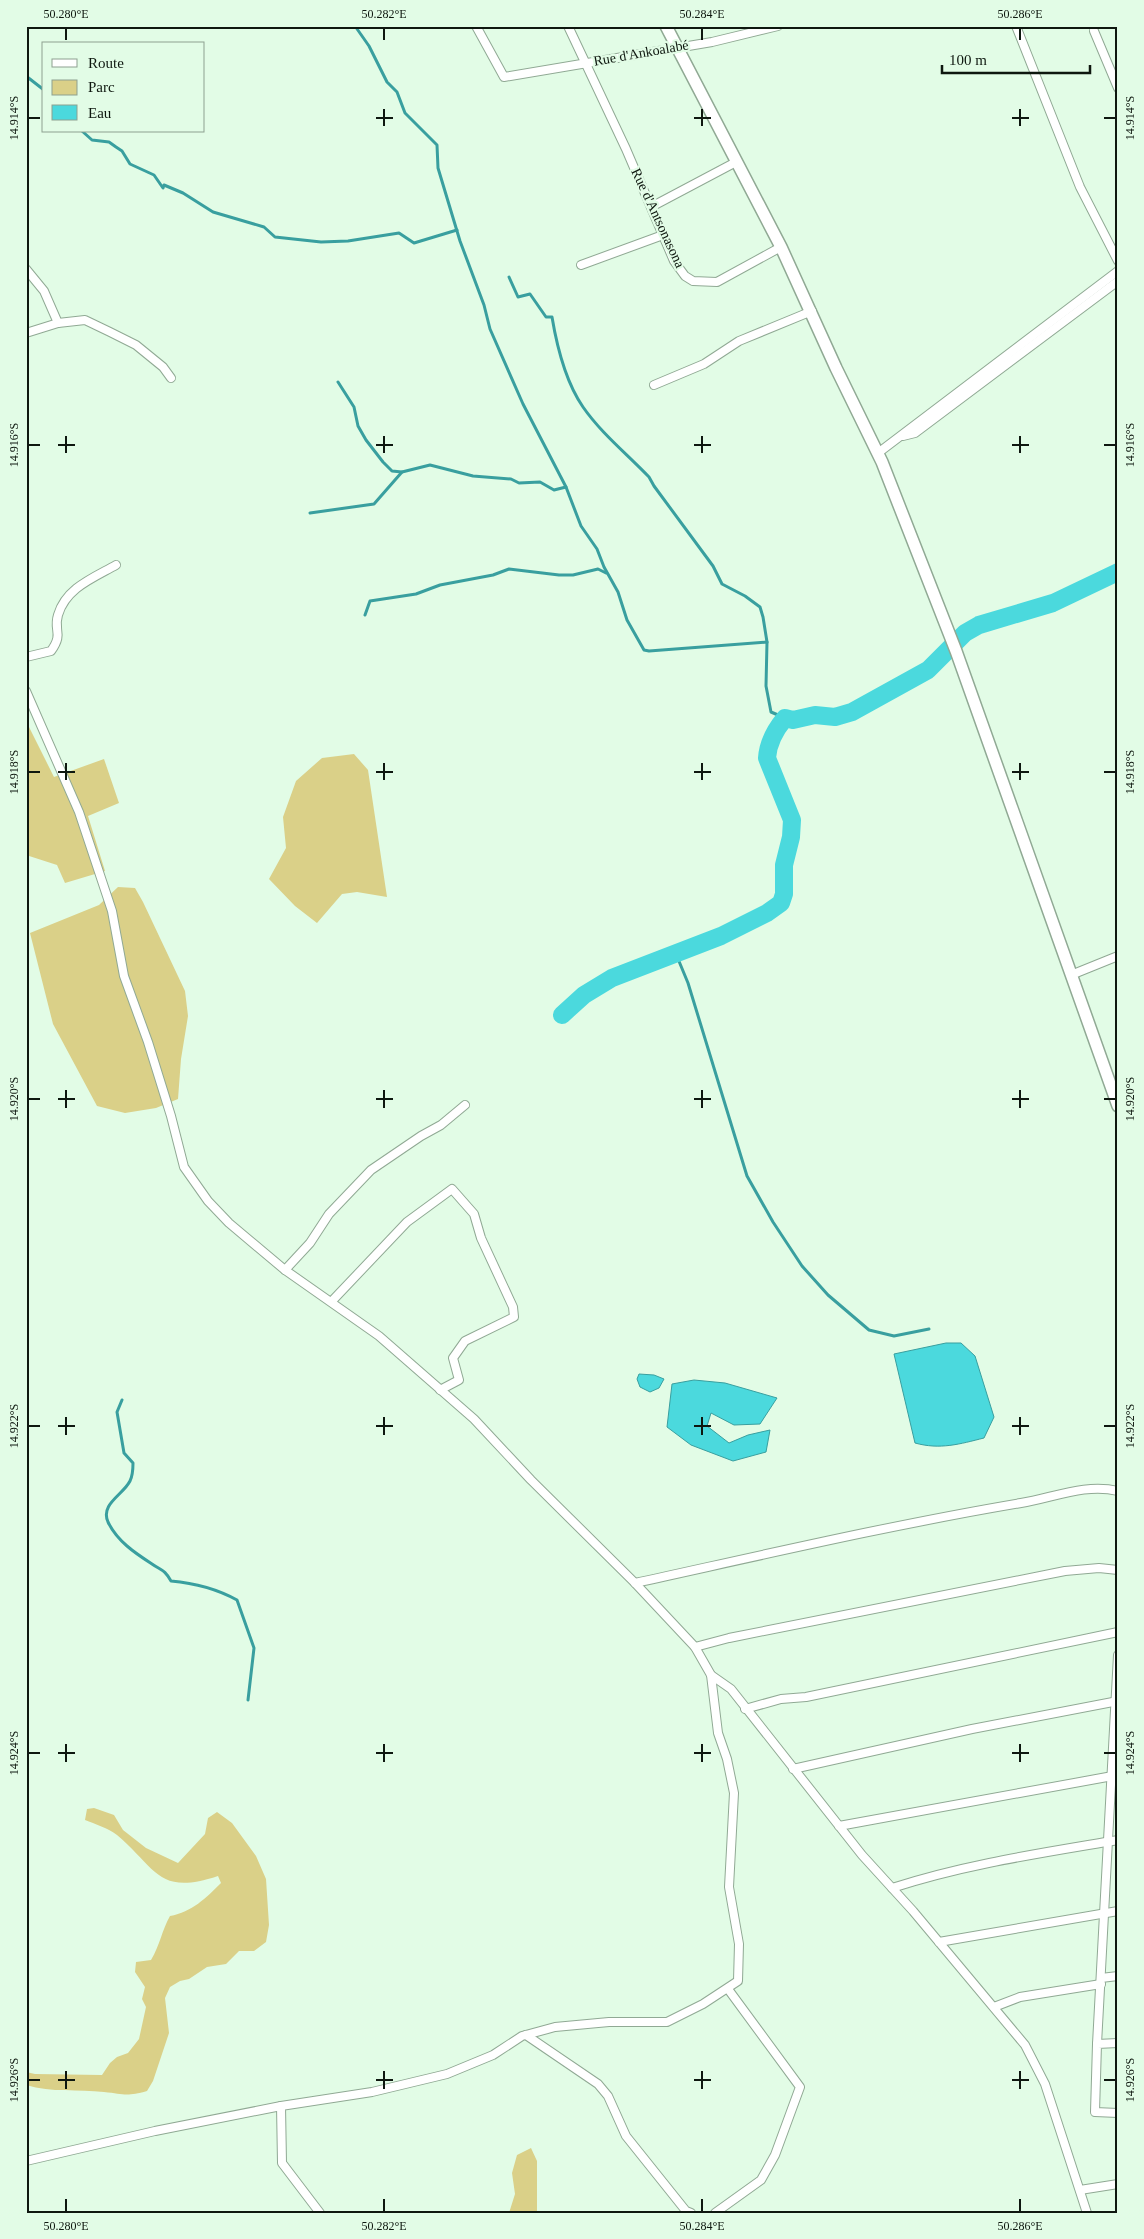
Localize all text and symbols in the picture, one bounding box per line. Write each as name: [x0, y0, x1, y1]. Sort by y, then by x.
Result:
text: 50.280°E: [43, 7, 89, 21]
text: 50.282°E: [361, 7, 407, 21]
text: 50.284°E: [679, 7, 725, 21]
text: 50.286°E: [997, 7, 1043, 21]
street label: Rue d'Ankoalabé: [592, 37, 690, 69]
legend: [42, 42, 205, 132]
scale bar: [942, 42, 1089, 74]
text: 100 m: [949, 52, 987, 68]
text: Route: [88, 55, 124, 71]
text: Parc: [88, 79, 115, 95]
text: 14.914°S: [7, 96, 21, 140]
text: 14.914°S: [1123, 96, 1137, 140]
text: Eau: [88, 105, 112, 121]
street label: Rue d'Antsonasona: [628, 166, 688, 271]
text: 14.916°S: [7, 423, 21, 467]
text: 14.916°S: [1123, 423, 1137, 467]
text: 14.918°S: [7, 750, 21, 794]
text: 14.918°S: [1123, 750, 1137, 794]
text: 14.920°S: [7, 1077, 21, 1121]
text: 14.920°S: [1123, 1077, 1137, 1121]
text: 14.922°S: [7, 1404, 21, 1448]
text: 14.922°S: [1123, 1404, 1137, 1448]
text: 14.924°S: [7, 1731, 21, 1775]
text: 14.924°S: [1123, 1731, 1137, 1775]
text: 14.926°S: [7, 2058, 21, 2102]
text: 14.926°S: [1123, 2058, 1137, 2102]
text: 50.280°E: [43, 2219, 89, 2233]
text: 50.282°E: [361, 2219, 407, 2233]
text: 50.284°E: [679, 2219, 725, 2233]
text: 50.286°E: [997, 2219, 1043, 2233]

